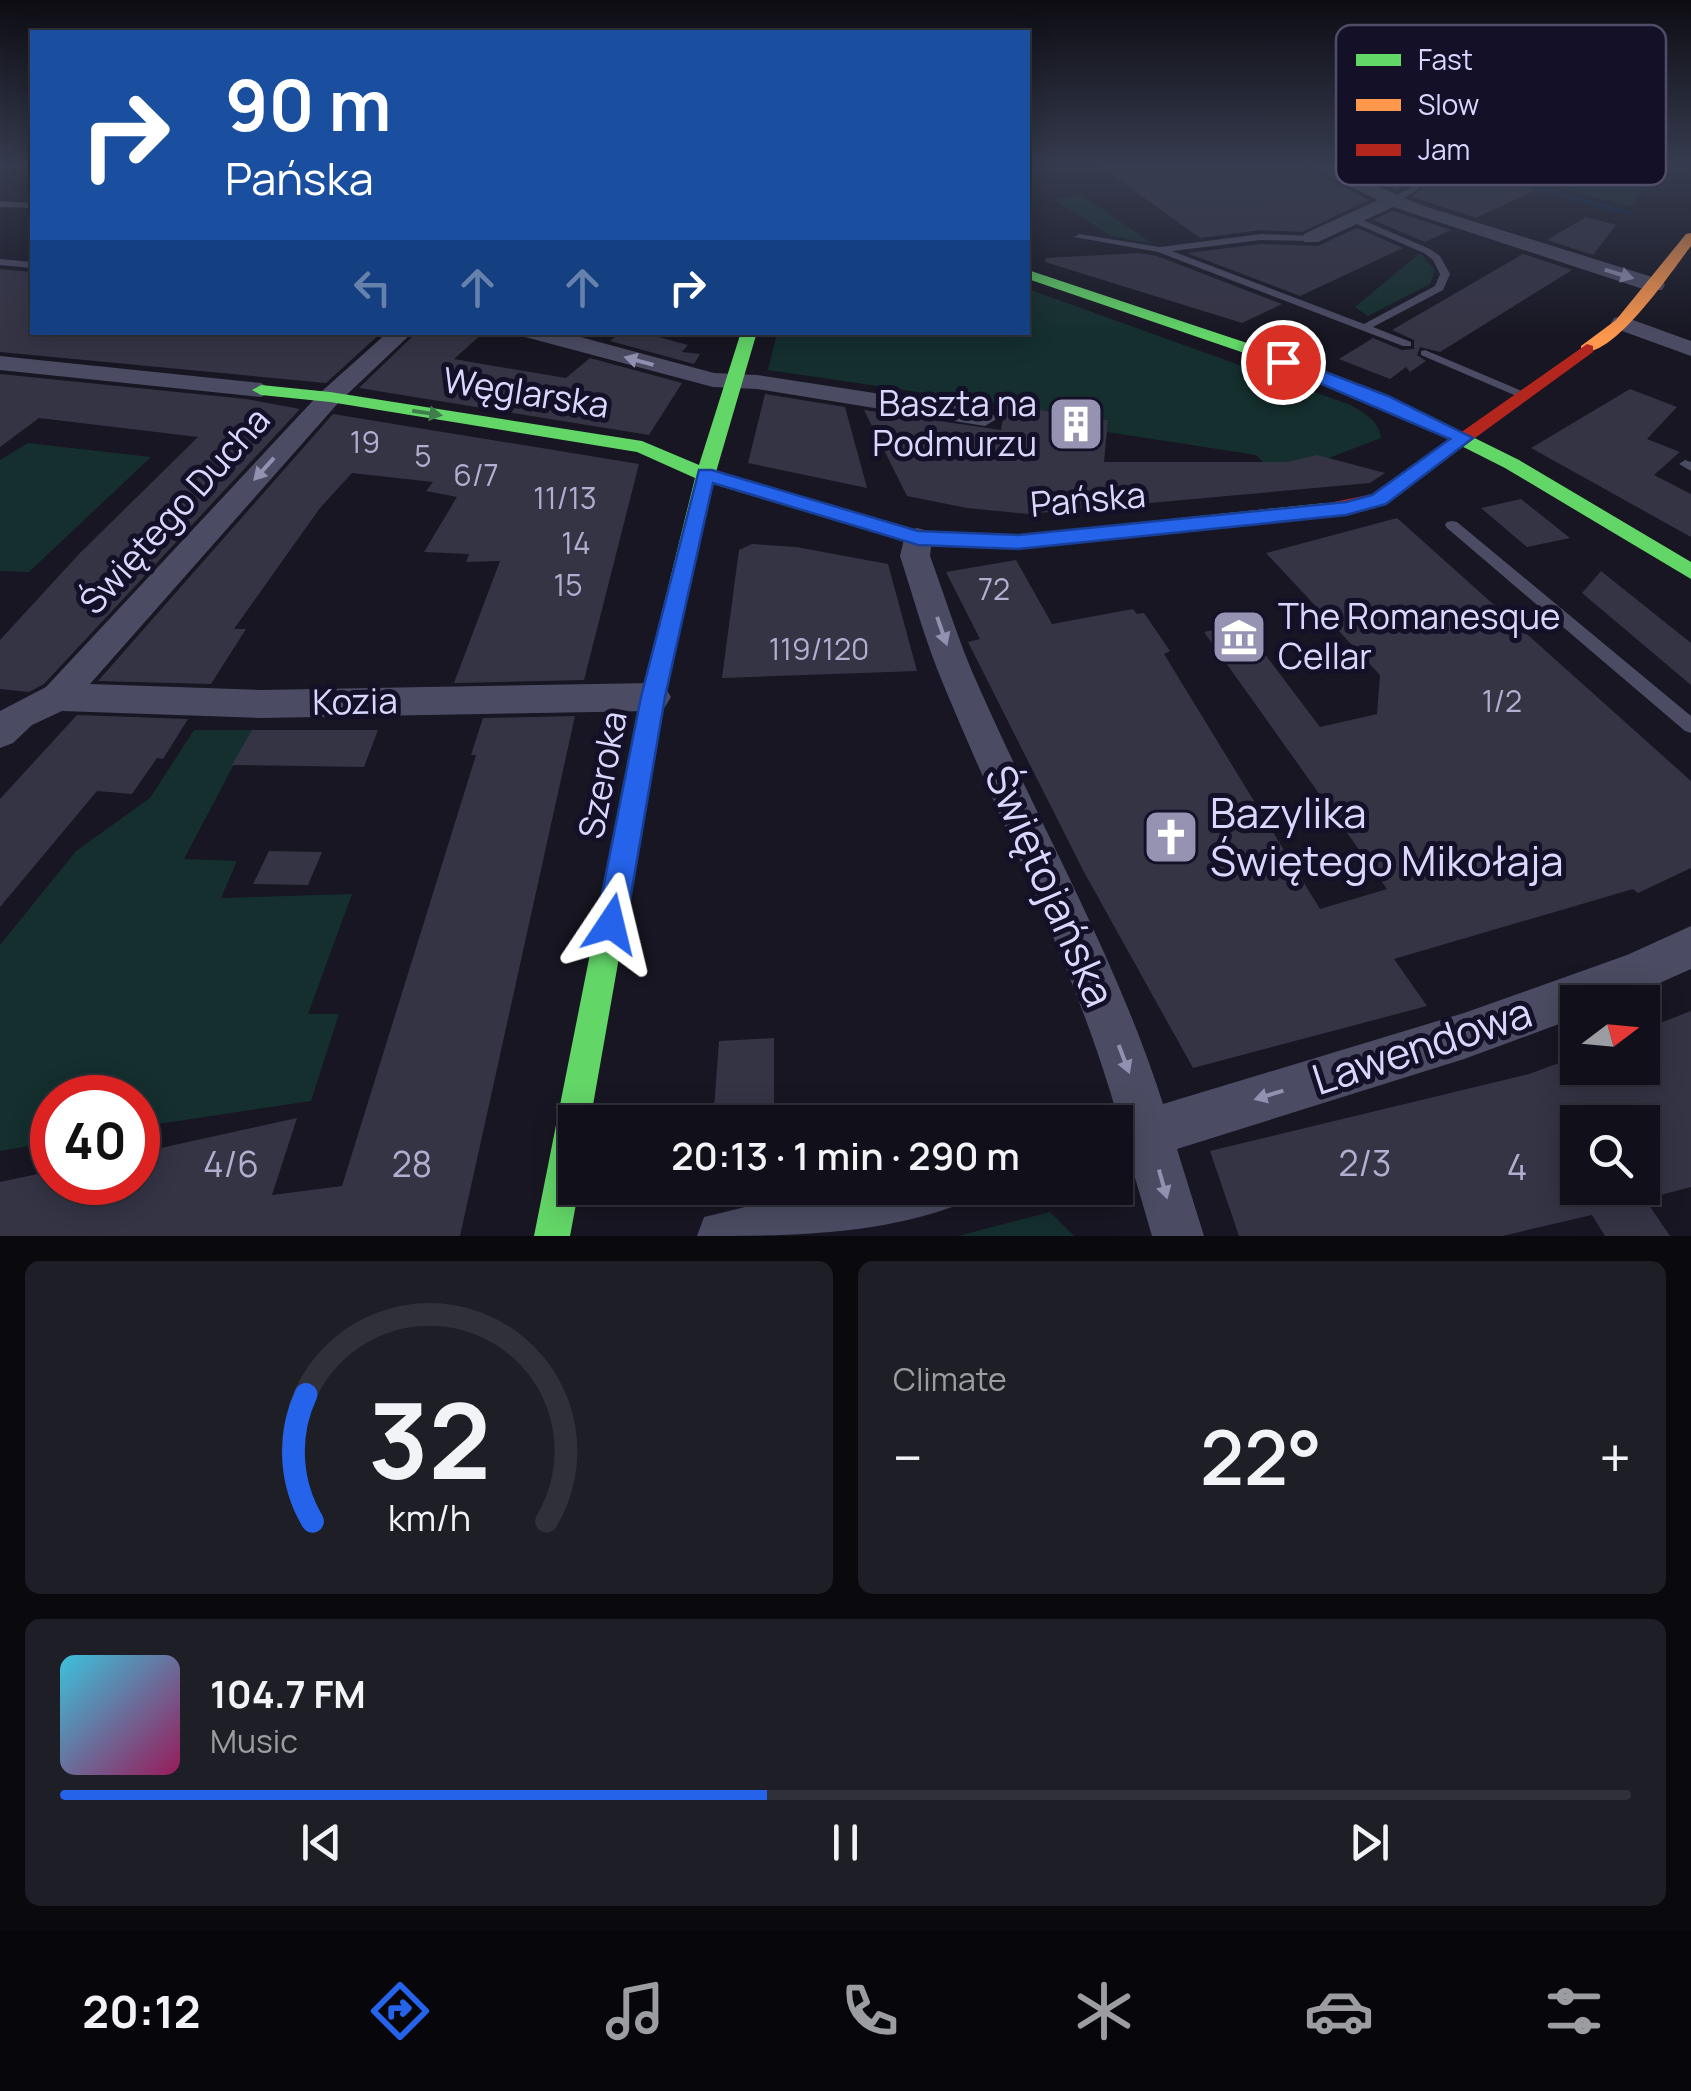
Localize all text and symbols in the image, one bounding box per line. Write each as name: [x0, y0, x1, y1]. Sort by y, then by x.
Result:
legend: [1336, 25, 1666, 185]
text: Fast: [1418, 40, 1473, 78]
text: 90 m: [225, 56, 392, 152]
icon: right: [60, 70, 190, 200]
text: Slow: [1418, 85, 1479, 123]
text: Jam: [1418, 130, 1470, 168]
text: Pańska: [225, 147, 374, 209]
icon: left: [345, 260, 400, 315]
icon: ahead: [450, 260, 505, 315]
icon: ahead: [555, 260, 610, 315]
icon: right: [660, 260, 715, 315]
one-way arrow: [1604, 267, 1634, 282]
pin: [1241, 320, 1326, 405]
icon: arrive: [1256, 335, 1311, 390]
one-way arrow: [623, 352, 654, 368]
street label: Węglarska: [440, 355, 612, 429]
place label: Baszta na Podmurzu: [872, 379, 1037, 467]
building icon: Baszta na Podmurzu: [1046, 394, 1106, 454]
street label: Świętego Ducha: [68, 396, 280, 624]
one-way arrow: [411, 405, 443, 421]
house number: 19: [350, 421, 380, 462]
house number: 5: [414, 435, 432, 476]
house number: 6/7: [453, 454, 499, 495]
one-way arrow: [253, 457, 276, 481]
street label: Pańska: [1028, 470, 1148, 528]
house number: 11/13: [533, 477, 597, 518]
house number: 14: [561, 522, 591, 563]
house number: 15: [553, 564, 583, 605]
house number: 72: [978, 568, 1010, 609]
place label: The Romanesque Cellar: [1278, 592, 1561, 680]
museum icon: The Romanesque Cellar: [1209, 607, 1269, 667]
one-way arrow: [935, 617, 950, 647]
house number: 119/120: [769, 628, 869, 669]
street label: Kozia: [312, 676, 398, 726]
house number: 1/2: [1482, 680, 1522, 721]
street label: Szeroka: [566, 707, 638, 843]
street label: Świętojańska: [972, 756, 1130, 1015]
place label: Bazylika Świętego Mikołaja: [1210, 783, 1564, 889]
church icon: Bazylika Świętego Mikołaja: [1141, 807, 1201, 867]
position arrow: [559, 872, 663, 976]
street label: Lawendowa: [1305, 982, 1539, 1108]
north arrow: [1560, 985, 1660, 1085]
map controls: [1560, 985, 1660, 1205]
one-way arrow: [1117, 1044, 1132, 1074]
speed limit sign: 40: [30, 1075, 160, 1205]
one-way arrow: [1254, 1088, 1284, 1103]
button: search: [1560, 1105, 1660, 1205]
text: 20:13 · 1 min · 290 m: [671, 1129, 1020, 1181]
house number: 2/3: [1339, 1139, 1391, 1187]
house number: 4/6: [203, 1140, 259, 1188]
house number: 28: [392, 1140, 432, 1188]
house number: 4: [1507, 1143, 1527, 1191]
one-way arrow: [1156, 1169, 1172, 1200]
text: Climate: [893, 1357, 1007, 1401]
text: 32: [368, 1368, 490, 1510]
text: 22°: [1200, 1405, 1322, 1508]
text: −: [893, 1419, 923, 1495]
text: +: [1599, 1419, 1631, 1495]
text: km/h: [387, 1493, 471, 1542]
text: 104.7 FM: [210, 1667, 366, 1719]
text: Music: [210, 1719, 298, 1763]
icon: previous: [294, 1815, 349, 1870]
icon: pause: [818, 1815, 873, 1870]
icon: next: [1342, 1815, 1397, 1870]
icon: directions: [365, 1976, 435, 2046]
icon: music: [600, 1976, 670, 2046]
icon: phone: [835, 1976, 905, 2046]
icon: climate: [1069, 1976, 1139, 2046]
icon: car: [1304, 1976, 1374, 2046]
icon: filters: [1539, 1976, 1609, 2046]
text: 20:12: [82, 1980, 201, 2042]

